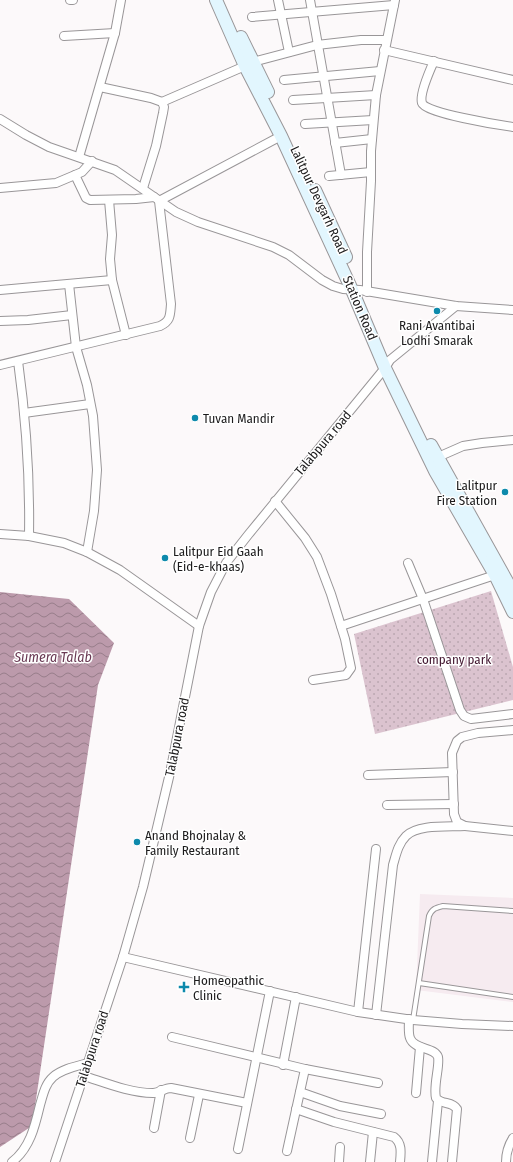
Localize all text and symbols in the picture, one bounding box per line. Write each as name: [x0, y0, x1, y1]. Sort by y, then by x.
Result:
street label: Lalitpur Devgarh Road: [287, 144, 351, 256]
street label: Station Road: [340, 274, 380, 342]
marker: Rani Avantibai Lodhi Smarak: [432, 306, 442, 316]
place label: Rani Avantibai Lodhi Smarak: [399, 318, 475, 348]
street label: Talabpura road: [292, 408, 354, 478]
place label: Tuvan Mandir: [203, 411, 275, 426]
marker: Tuvan Mandir: [190, 413, 200, 423]
place label: Lalitpur Fire Station: [437, 478, 497, 508]
marker: Lalitpur Fire Station: [500, 487, 510, 497]
place label: Lalitpur Eid Gaah (Eid-e-khaas): [173, 544, 264, 574]
marker: Lalitpur Eid Gaah (Eid-e-khaas): [160, 553, 170, 563]
water label: Sumera Talab: [13, 649, 92, 666]
park label: company park: [417, 652, 492, 667]
street label: Talabpura road: [162, 696, 192, 778]
place label: Anand Bhojnalay & Family Restaurant: [145, 828, 246, 858]
marker: Anand Bhojnalay & Family Restaurant: [132, 837, 142, 847]
place label: Homeopathic Clinic: [193, 973, 265, 1003]
marker: Homeopathic Clinic: [178, 981, 190, 993]
street label: Talabpura road: [73, 1009, 111, 1089]

